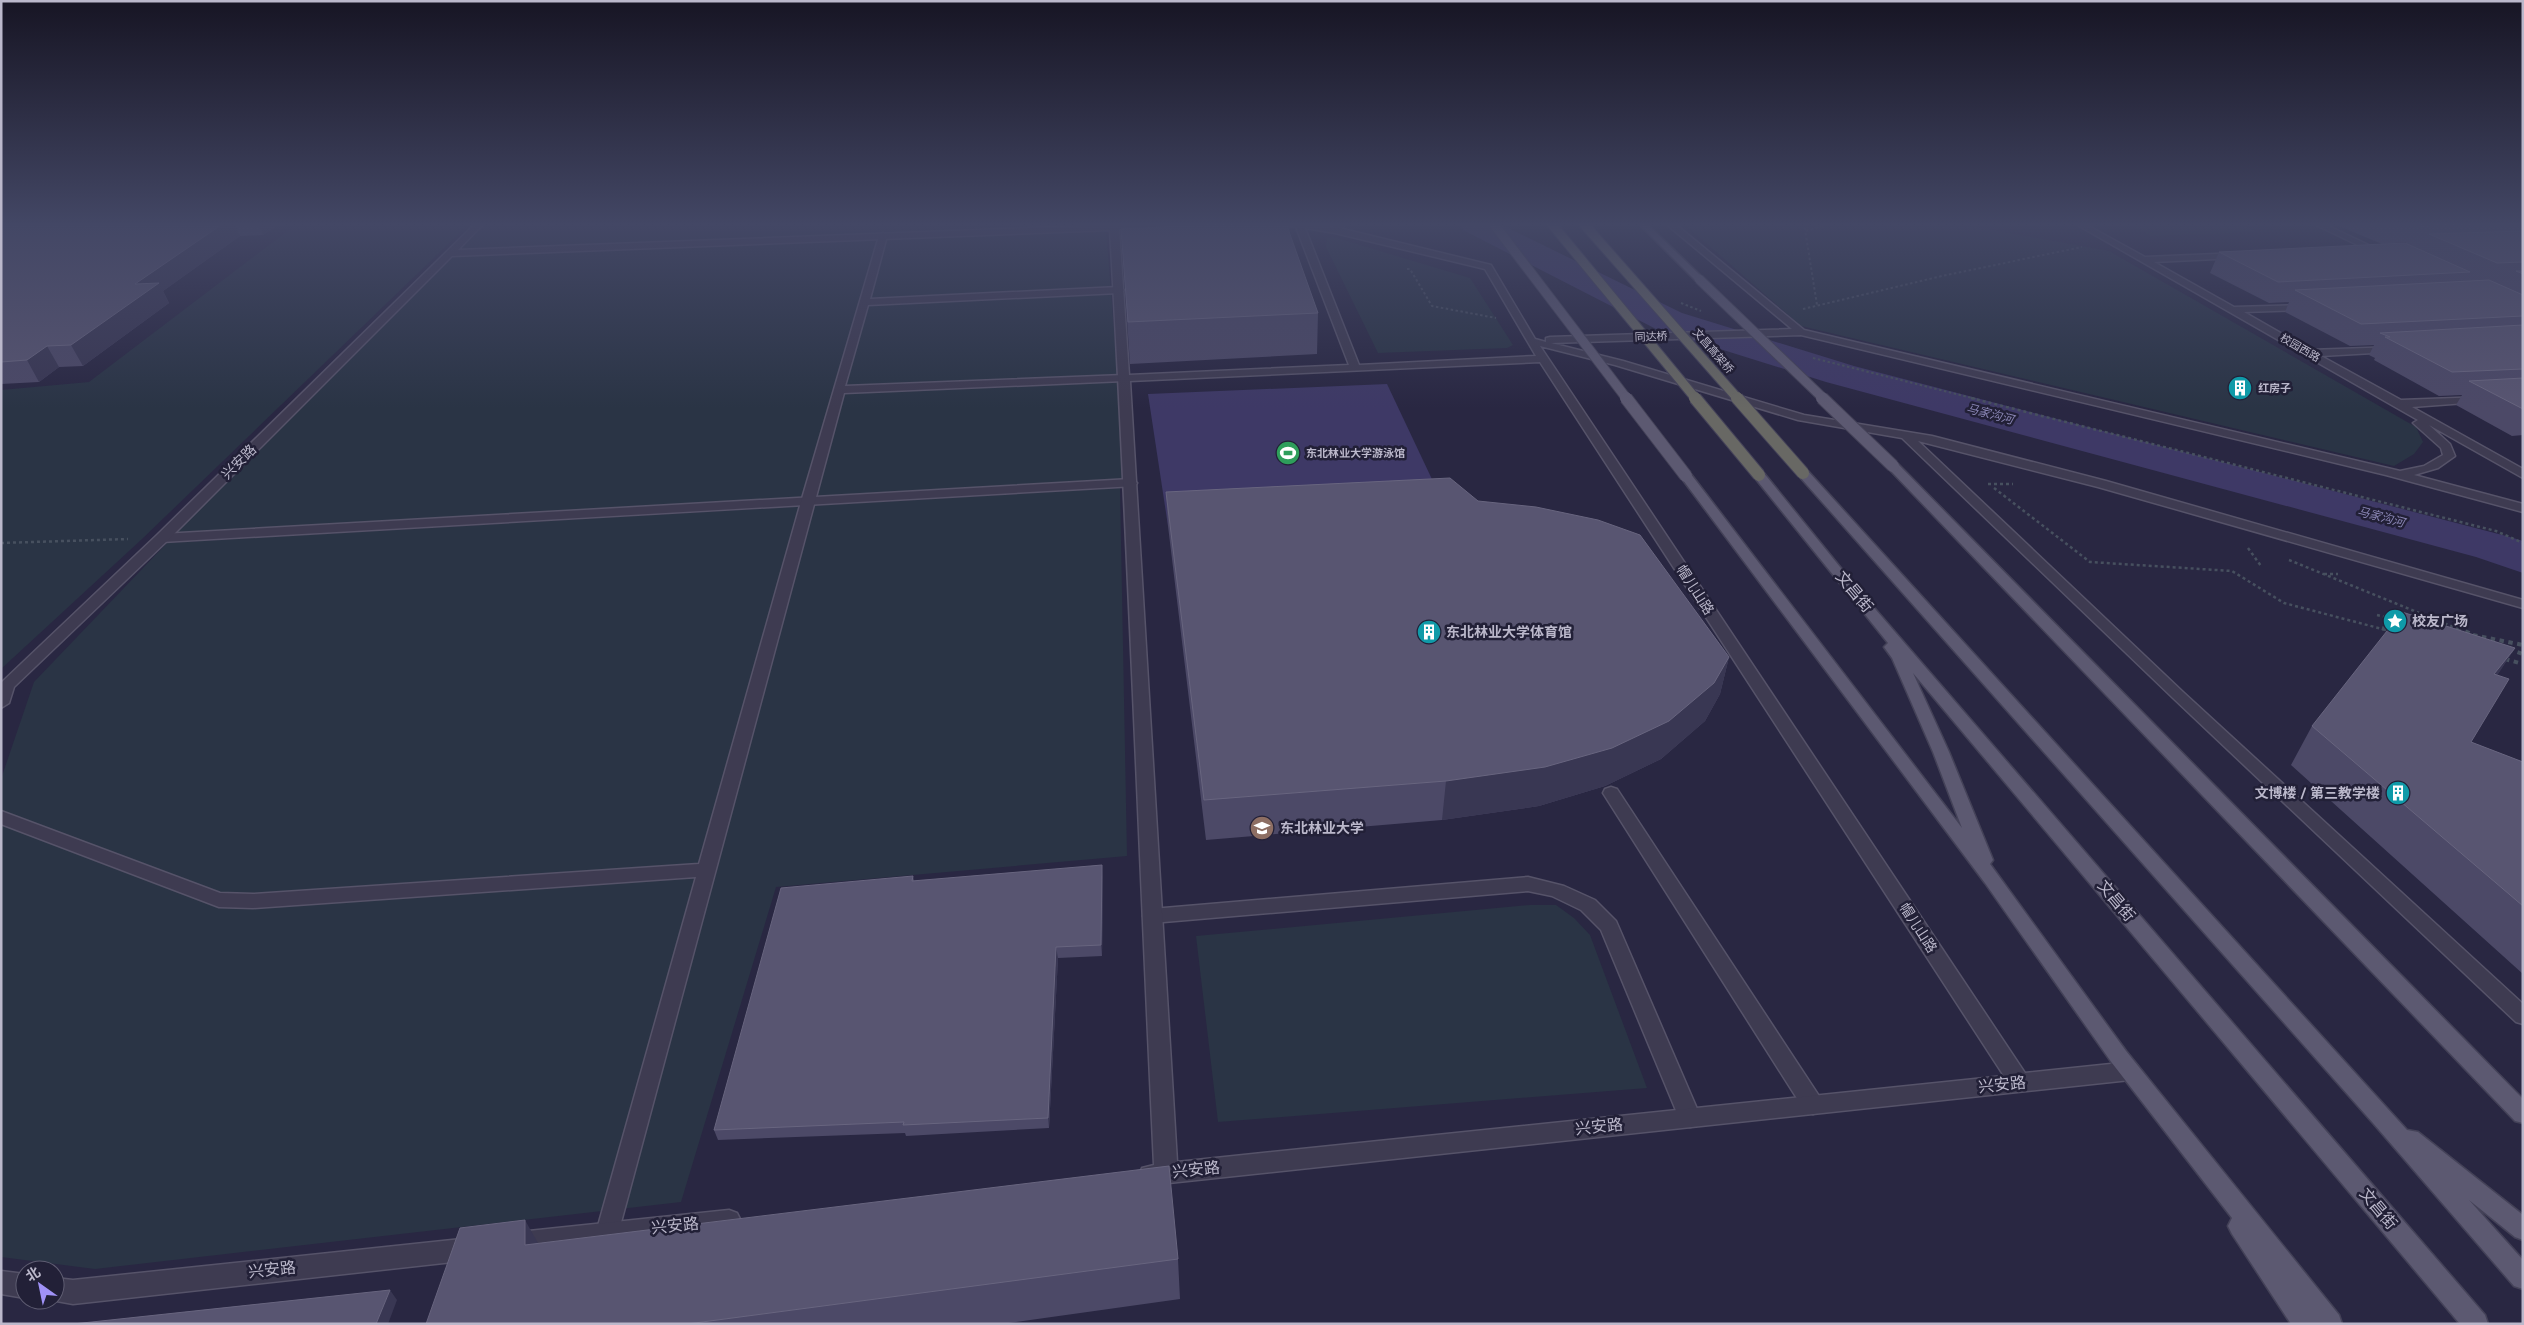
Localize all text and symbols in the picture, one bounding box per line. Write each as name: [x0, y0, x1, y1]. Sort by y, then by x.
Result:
street label: 文昌高架桥: [1690, 326, 1736, 376]
street label: 同达桥: [1634, 330, 1668, 344]
street label: 校园西路: [2278, 331, 2322, 365]
building icon: 红房子: [2227, 375, 2253, 401]
place label: 红房子: [2258, 382, 2291, 395]
water label: 马家沟河: [1965, 401, 2017, 427]
sports icon: 东北林业大学游泳馆: [1275, 440, 1301, 466]
street label: 兴安路: [218, 441, 260, 483]
place label: 东北林业大学游泳馆: [1306, 447, 1405, 460]
water label: 马家沟河: [2356, 504, 2408, 530]
street label: 帽儿山路: [1673, 562, 1717, 618]
street label: 文昌街: [1831, 567, 1877, 617]
place icon: 校友广场: [2382, 608, 2408, 634]
place label: 校友广场: [2412, 613, 2468, 630]
building icon: 东北林业大学体育馆: [1416, 619, 1442, 645]
place label: 东北林业大学体育馆: [1446, 624, 1572, 641]
building icon: 文博楼 / 第三教学楼: [2385, 780, 2411, 806]
place label: 文博楼 / 第三教学楼: [2255, 785, 2380, 802]
school or university icon: 东北林业大学: [1249, 815, 1275, 841]
place label: 东北林业大学: [1280, 820, 1364, 837]
street label: 文昌街: [2093, 876, 2139, 926]
street label: 帽儿山路: [1896, 900, 1940, 956]
street label: 兴安路: [1977, 1073, 2027, 1097]
street label: 兴安路: [1574, 1115, 1624, 1139]
street label: 兴安路: [1171, 1158, 1221, 1182]
street label: 文昌街: [2355, 1184, 2401, 1234]
street label: 兴安路: [650, 1214, 700, 1238]
street label: 兴安路: [247, 1258, 297, 1282]
north arrow: [15, 1260, 65, 1310]
text: 北: [23, 1264, 44, 1285]

